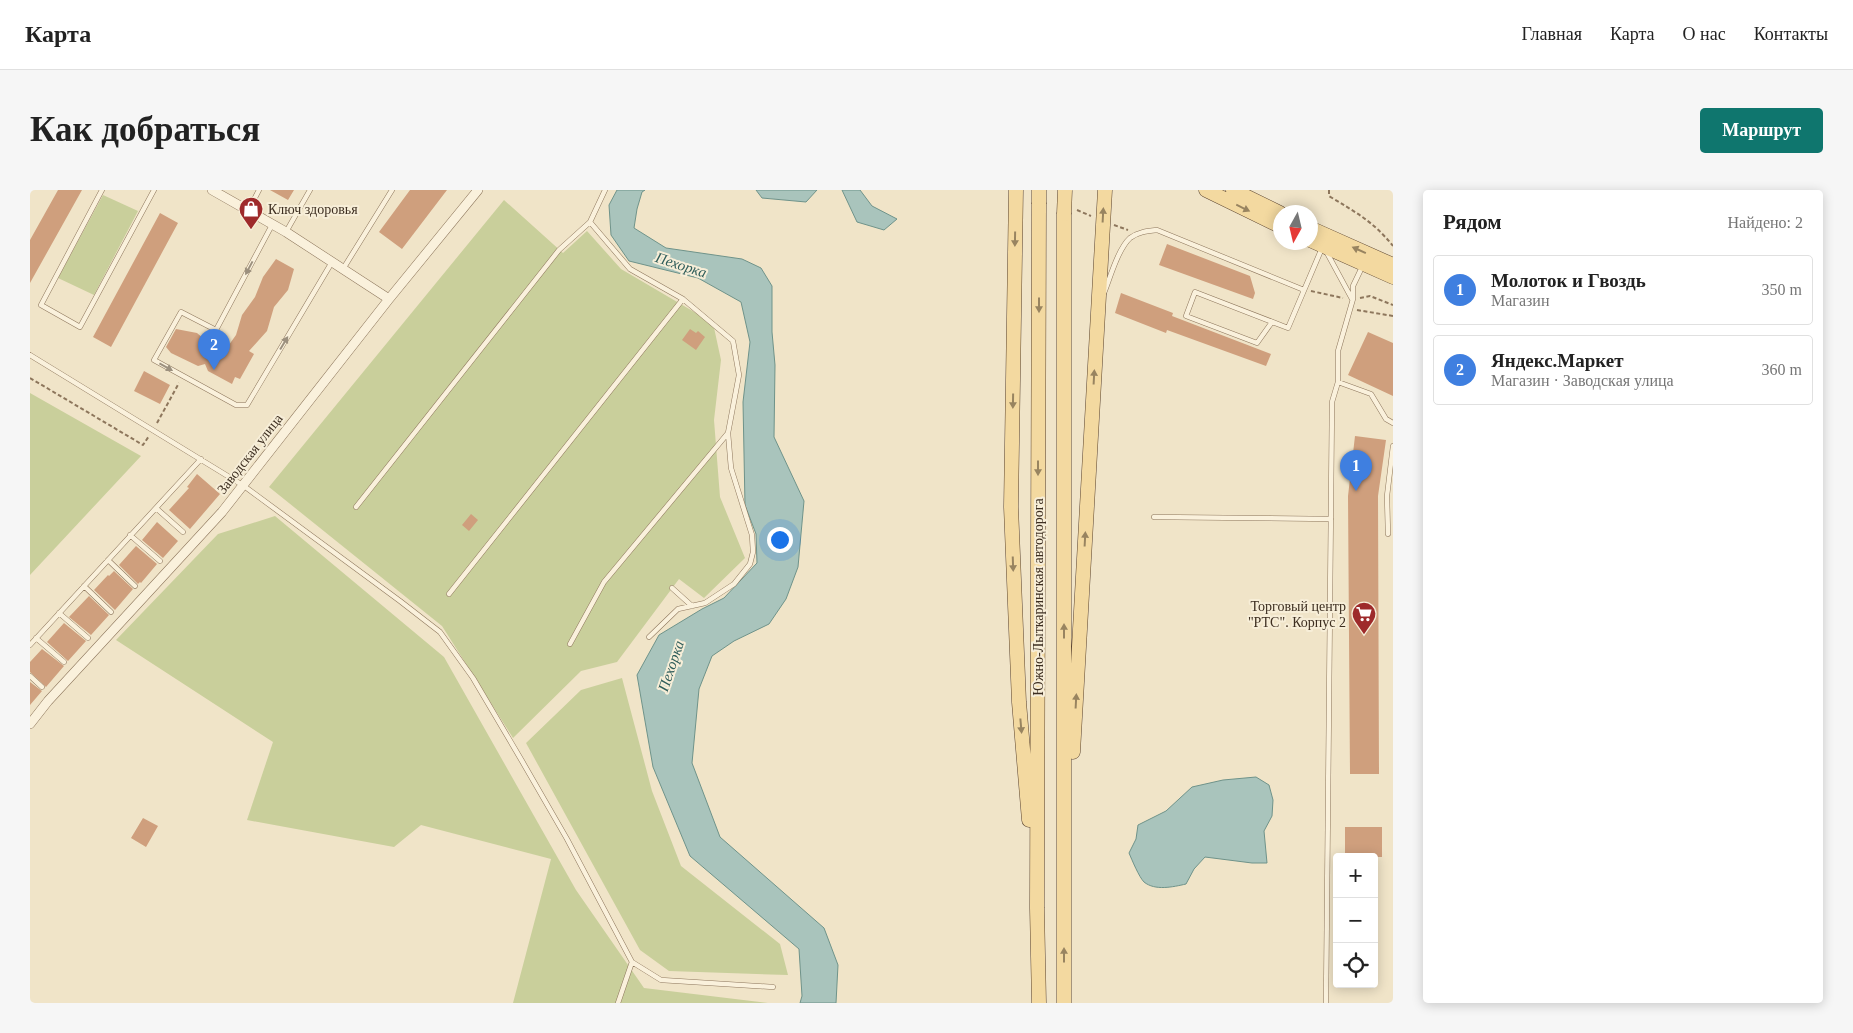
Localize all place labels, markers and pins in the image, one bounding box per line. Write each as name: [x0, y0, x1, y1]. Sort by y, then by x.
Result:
shop icon: Ключ здоровья: [238, 196, 264, 230]
place label: Ключ здоровья: [268, 202, 358, 217]
pin: 2: [198, 329, 230, 370]
pin: 1: [1340, 450, 1372, 491]
place label: Торговый центр "РТС". Корпус 2: [1248, 599, 1346, 630]
supermarket icon: Торговый центр "РТС". Корпус 2: [1351, 601, 1377, 635]

